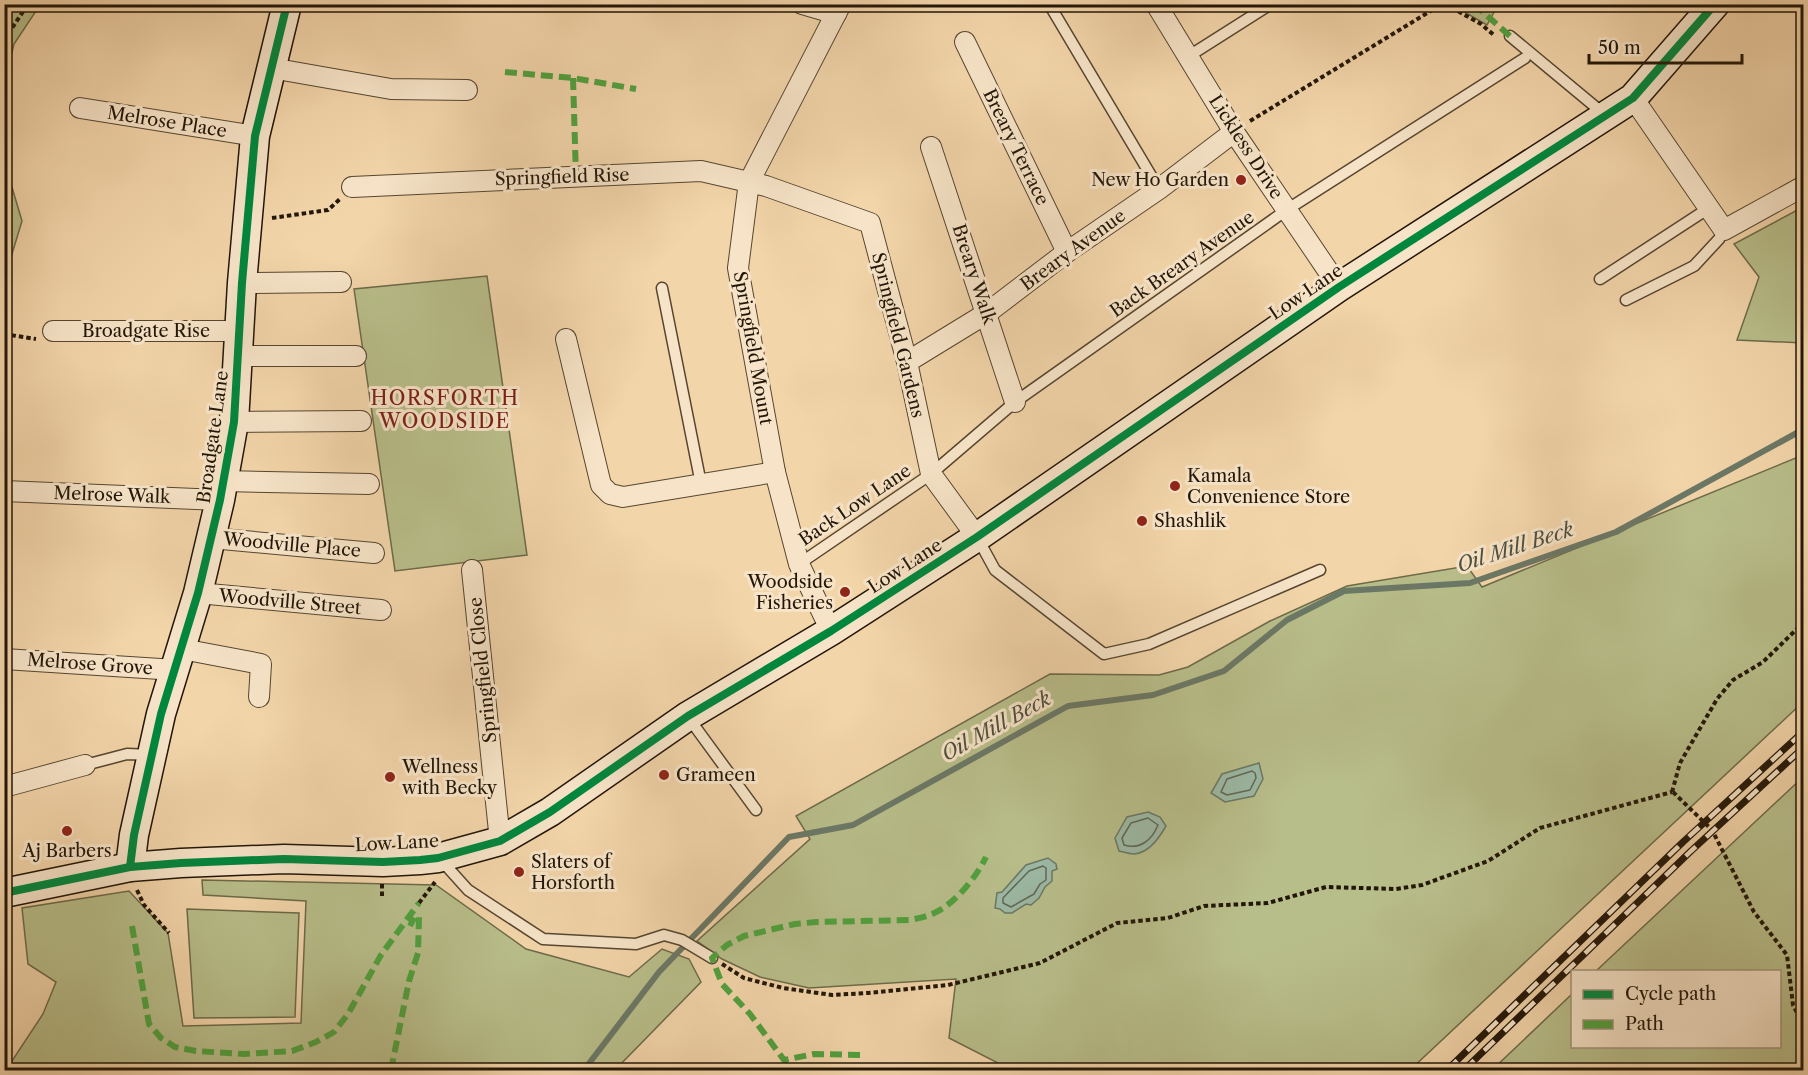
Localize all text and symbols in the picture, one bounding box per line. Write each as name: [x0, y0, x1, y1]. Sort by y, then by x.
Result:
scale bar: [1589, 27, 1742, 65]
text: 50 m: [1598, 37, 1641, 59]
street label: Breary Terrace: [978, 85, 1054, 209]
street label: Lickless Drive: [1204, 91, 1288, 203]
street label: Melrose Place: [106, 102, 228, 142]
street label: Springfield Rise: [494, 164, 630, 190]
place label: New Ho Garden: [1091, 169, 1229, 191]
marker: New Ho Garden: [1234, 173, 1248, 187]
street label: Breary Avenue: [1016, 205, 1130, 295]
street label: Back Breary Avenue: [1106, 206, 1258, 322]
street label: Breary Walk: [947, 221, 1001, 328]
street label: Springfield Gardens: [867, 250, 929, 420]
street label: Low Lane: [1265, 259, 1347, 325]
street label: Springfield Mount: [729, 269, 777, 427]
street label: Broadgate Rise: [82, 320, 210, 342]
street label: Broadgate Lane: [193, 369, 233, 505]
district label: HORSFORTH WOODSIDE: [370, 386, 520, 433]
street label: Back Low Lane: [795, 459, 915, 551]
place label: Kamala Convenience Store: [1187, 465, 1350, 508]
marker: Kamala Convenience Store: [1168, 479, 1182, 493]
street label: Melrose Walk: [53, 482, 172, 508]
place label: Shashlik: [1154, 510, 1227, 532]
marker: Shashlik: [1135, 514, 1149, 528]
water label: Oil Mill Beck: [1454, 517, 1577, 577]
street label: Woodville Place: [221, 528, 362, 562]
street label: Low Lane: [864, 534, 946, 598]
place label: Woodside Fisheries: [746, 571, 833, 614]
street label: Woodville Street: [217, 585, 363, 619]
marker: Woodside Fisheries: [838, 585, 852, 599]
street label: Springfield Close: [464, 596, 502, 744]
street label: Melrose Grove: [26, 649, 154, 679]
water label: Oil Mill Beck: [937, 686, 1055, 766]
place label: Wellness with Becky: [401, 756, 498, 799]
place label: Grameen: [676, 764, 756, 786]
marker: Grameen: [657, 768, 671, 782]
marker: Wellness with Becky: [383, 770, 397, 784]
marker: Aj Barbers: [60, 824, 74, 838]
street label: Low Lane: [354, 830, 440, 856]
place label: Aj Barbers: [21, 840, 112, 862]
place label: Slaters of Horsforth: [531, 851, 615, 894]
marker: Slaters of Horsforth: [512, 865, 526, 879]
legend: [1571, 970, 1781, 1048]
text: Cycle path: [1625, 983, 1716, 1005]
text: Path: [1625, 1013, 1664, 1035]

